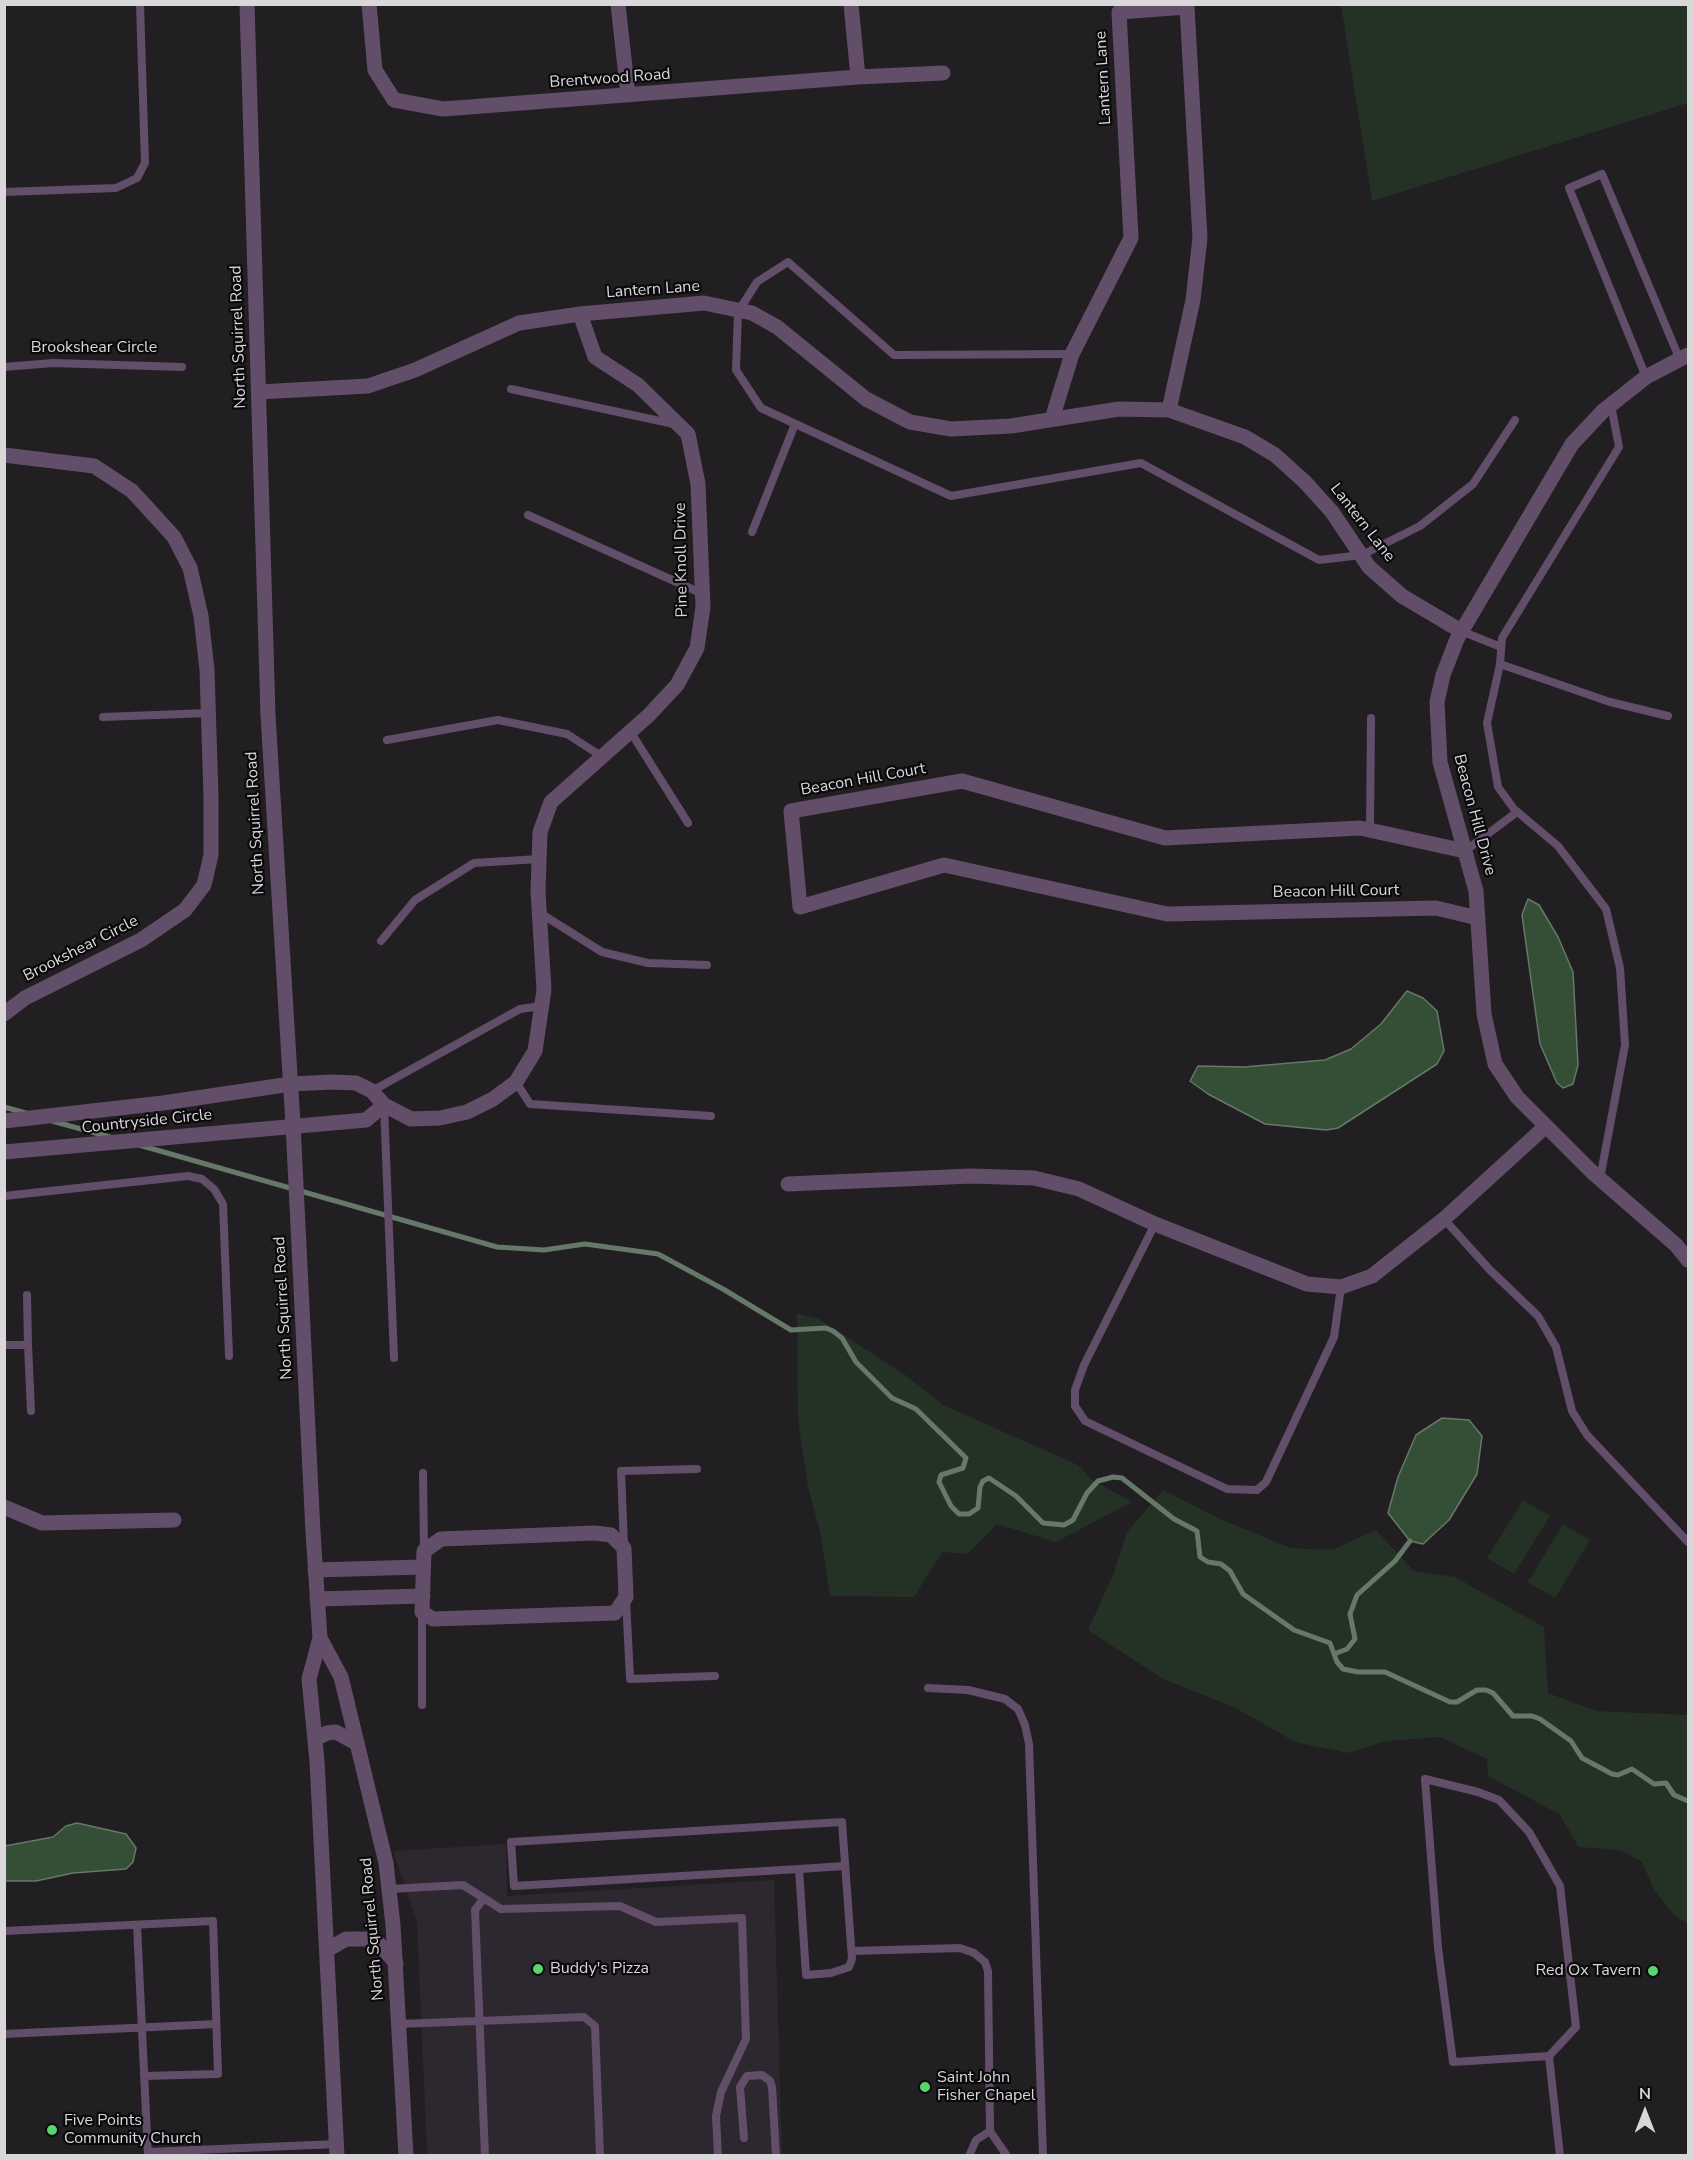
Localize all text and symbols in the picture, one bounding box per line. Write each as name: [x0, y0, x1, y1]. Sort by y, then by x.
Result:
street label: Lantern Lane: [1092, 31, 1116, 125]
street label: Brentwood Road: [549, 65, 671, 93]
street label: North Squirrel Road: [227, 265, 251, 409]
street label: Lantern Lane: [605, 277, 701, 303]
street label: Brookshear Circle: [31, 338, 157, 358]
street label: Lantern Lane: [1326, 480, 1398, 566]
street label: Pine Knoll Drive: [671, 502, 693, 618]
street label: North Squirrel Road: [243, 751, 269, 895]
street label: Beacon Hill Drive: [1449, 752, 1499, 878]
street label: Beacon Hill Court: [799, 760, 927, 800]
street label: Beacon Hill Court: [1273, 881, 1399, 903]
street label: Brookshear Circle: [20, 912, 142, 986]
street label: Countryside Circle: [81, 1106, 213, 1138]
street label: North Squirrel Road: [271, 1236, 297, 1380]
street label: North Squirrel Road: [357, 1857, 389, 2001]
place label: Buddy's Pizza: [550, 1959, 649, 1979]
place label: Red Ox Tavern: [1535, 1961, 1641, 1981]
marker: Buddy's Pizza: [531, 1962, 545, 1976]
marker: Red Ox Tavern: [1646, 1964, 1660, 1978]
place label: Saint John Fisher Chapel: [937, 2068, 1036, 2106]
marker: Saint John Fisher Chapel: [918, 2080, 932, 2094]
north arrow: [1615, 2082, 1675, 2142]
text: N: [1639, 2083, 1651, 2105]
place label: Five Points Community Church: [64, 2111, 201, 2149]
marker: Five Points Community Church: [45, 2123, 59, 2137]

